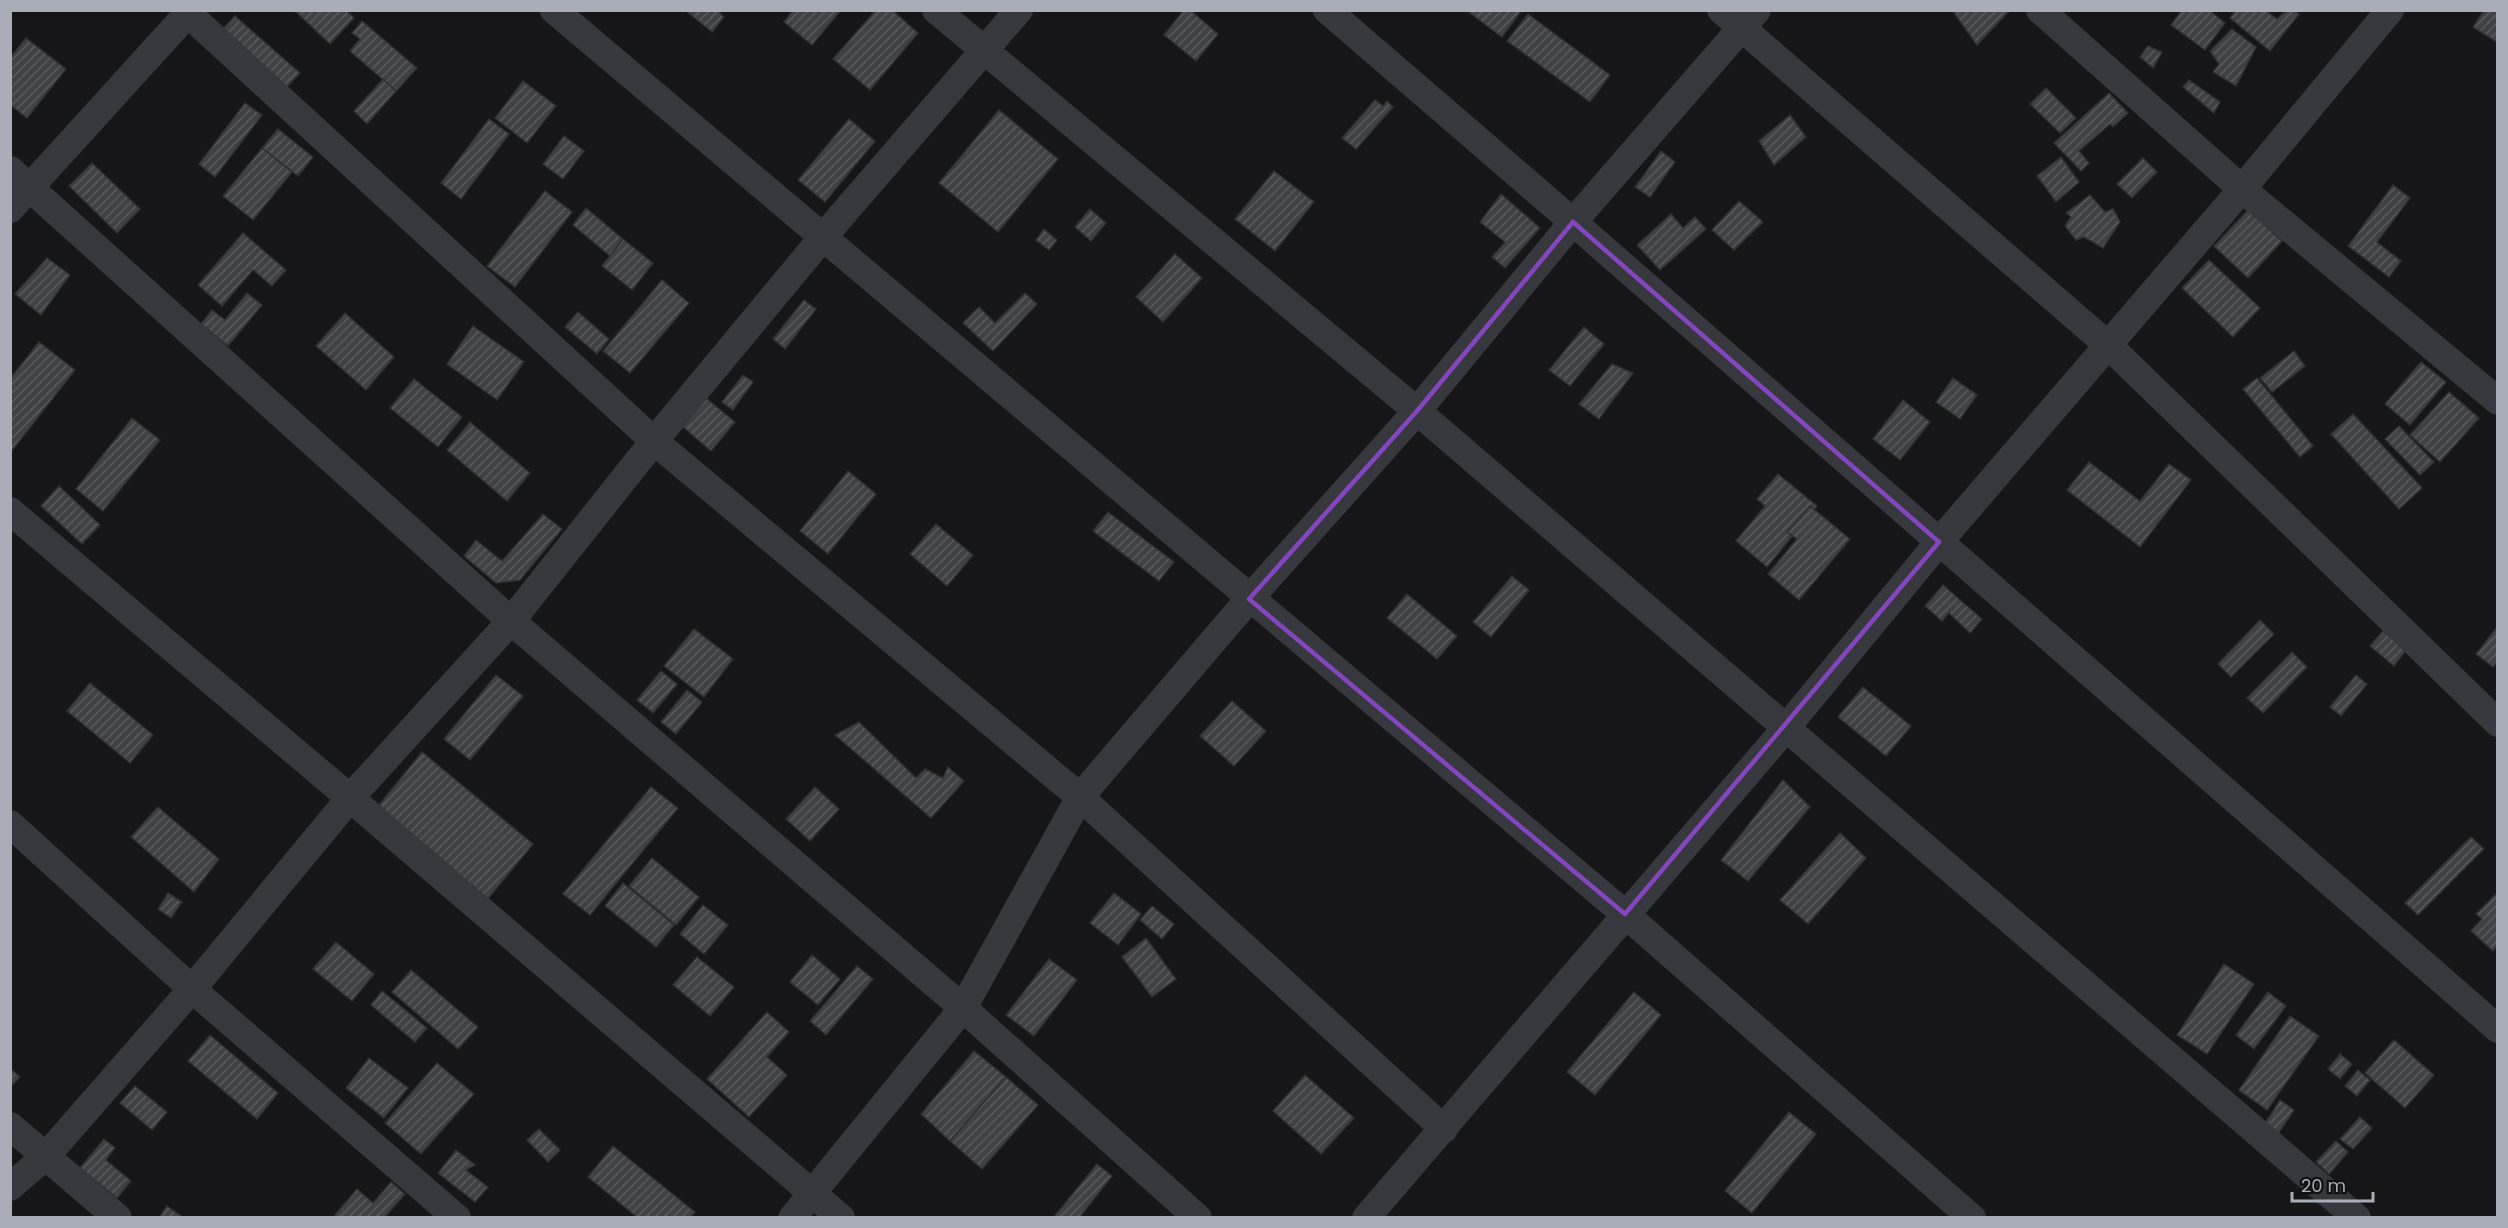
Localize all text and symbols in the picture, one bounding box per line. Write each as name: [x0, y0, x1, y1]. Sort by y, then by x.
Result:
scale bar: [2292, 1165, 2373, 1203]
text: 20 m: [2301, 1173, 2346, 1198]

